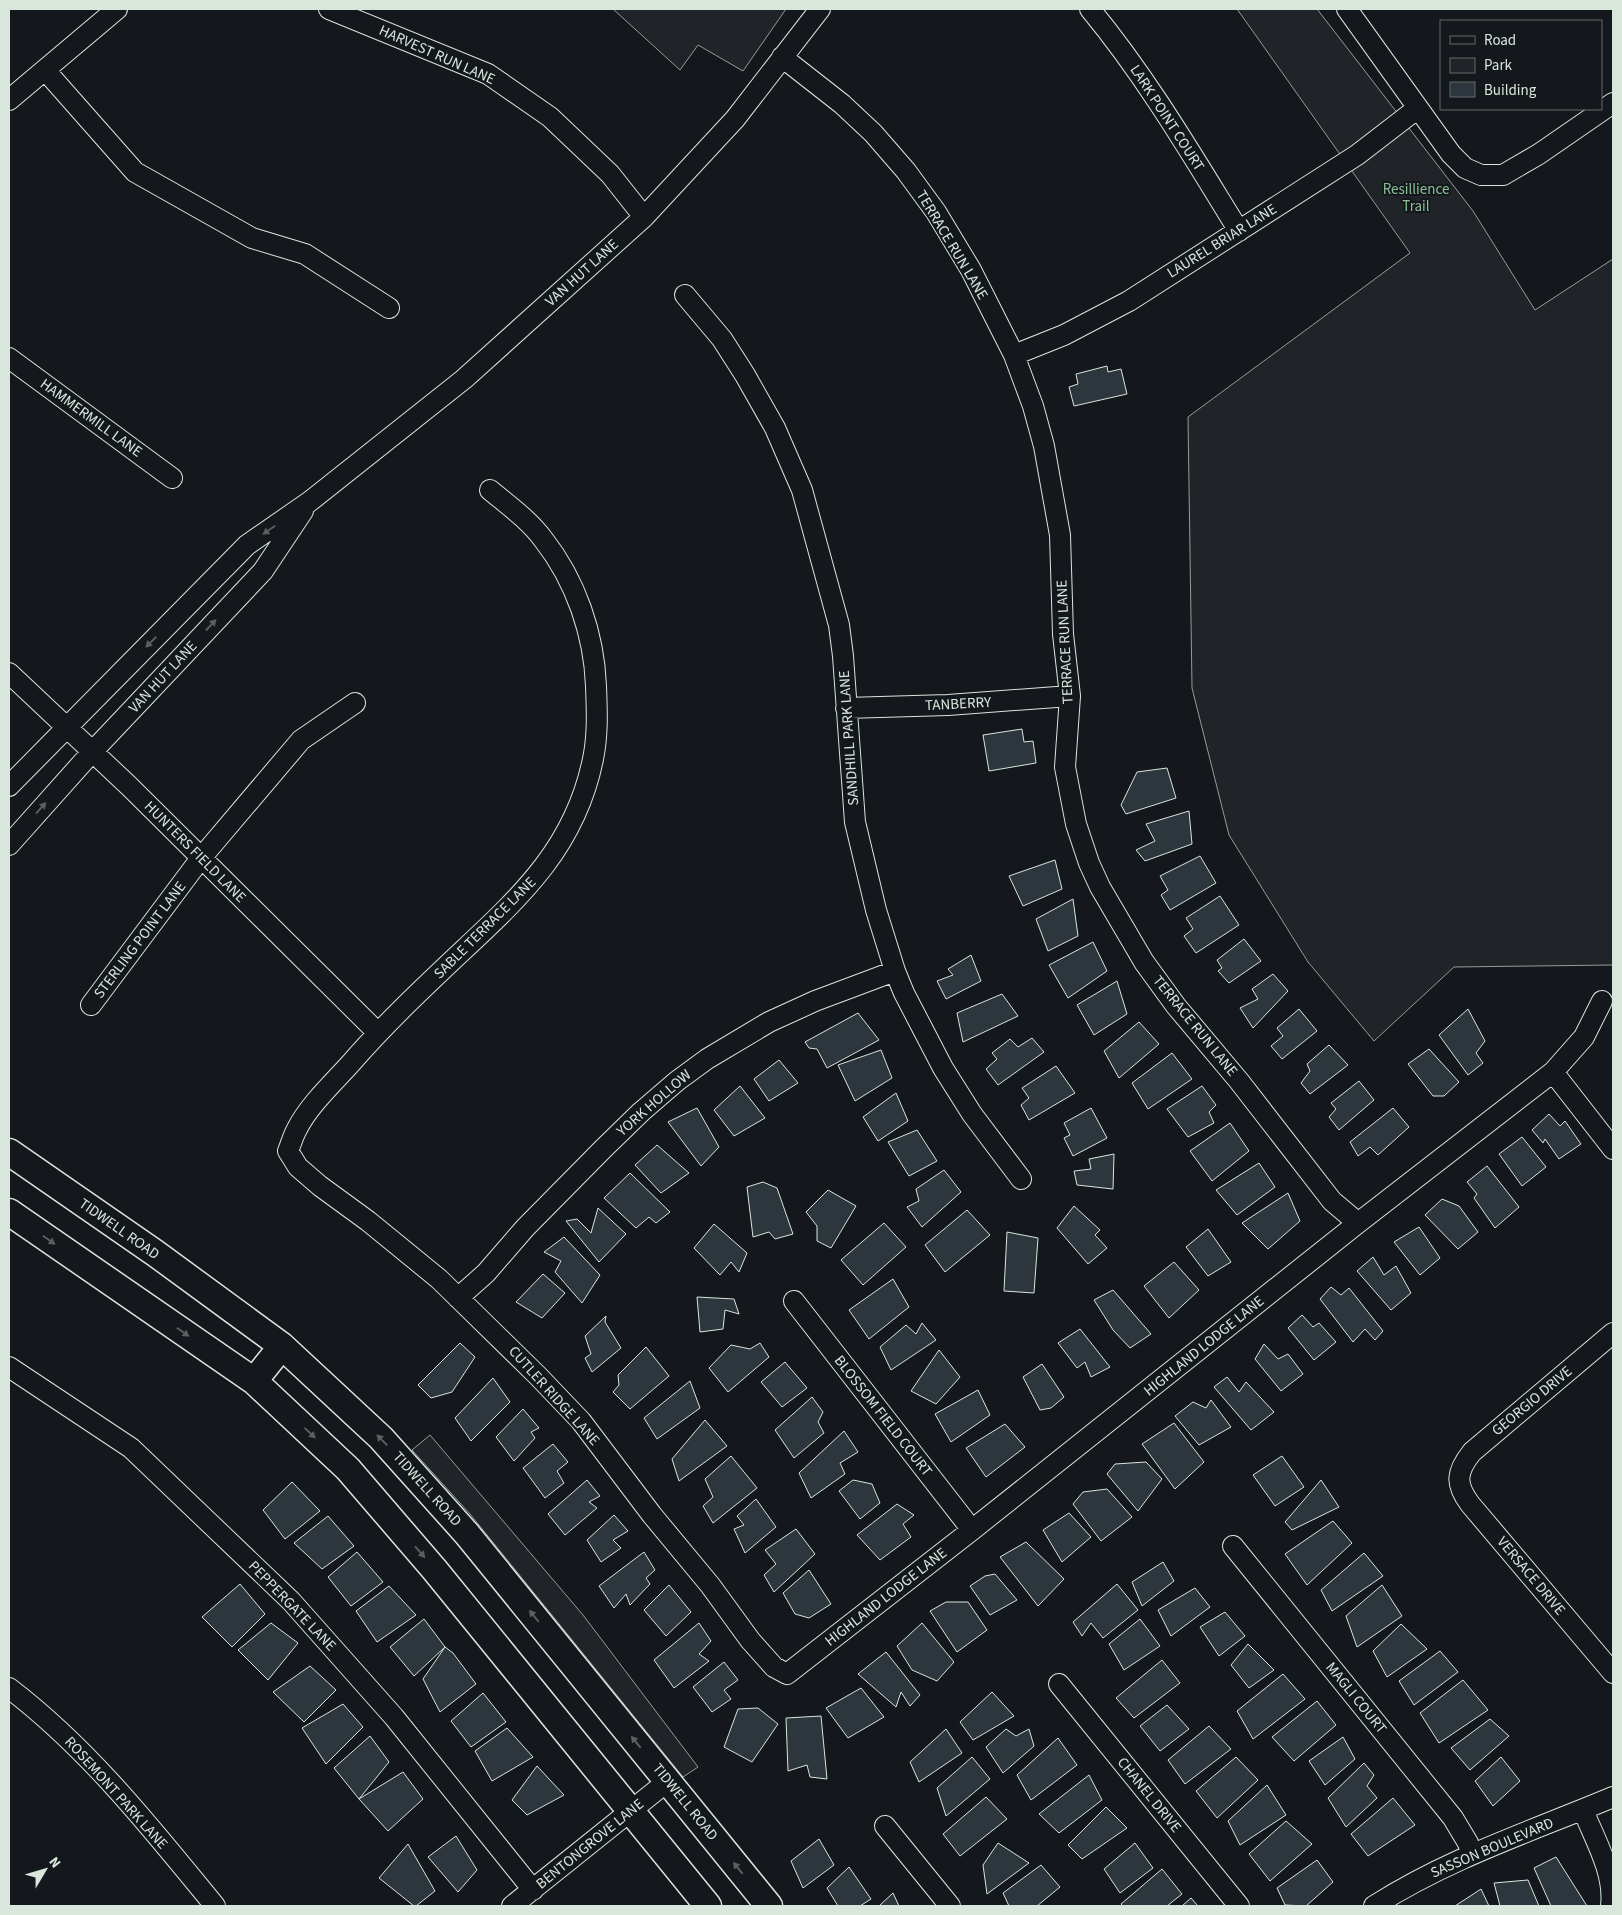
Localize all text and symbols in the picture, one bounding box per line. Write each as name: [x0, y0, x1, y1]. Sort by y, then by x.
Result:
street label: HARVEST RUN LANE: [376, 20, 498, 90]
legend: [1440, 20, 1602, 110]
text: Road: [1484, 30, 1516, 51]
text: Park: [1484, 55, 1513, 76]
street label: LARK POINT COURT: [1125, 61, 1209, 175]
text: Building: [1484, 80, 1537, 101]
park label: Resillience Trail: [1383, 179, 1449, 217]
street label: TERRACE RUN LANE: [911, 186, 993, 304]
street label: LAUREL BRIAR LANE: [1163, 199, 1281, 283]
street label: VAN HUT LANE: [541, 234, 623, 312]
street label: HAMMERMILL LANE: [36, 374, 146, 462]
one-way arrow: [262, 525, 276, 535]
street label: TERRACE RUN LANE: [1051, 579, 1079, 705]
one-way arrow: [205, 620, 217, 632]
street label: VAN HUT LANE: [124, 636, 202, 718]
one-way arrow: [145, 636, 157, 648]
street label: SANDHILL PARK LANE: [834, 670, 864, 806]
street label: TANBERRY: [924, 692, 992, 716]
street label: HUNTERS FIELD LANE: [139, 796, 251, 908]
one-way arrow: [35, 803, 47, 815]
street label: SABLE TERRACE LANE: [429, 872, 541, 984]
street label: STERLING POINT LANE: [89, 877, 191, 1003]
street label: TERRACE RUN LANE: [1148, 971, 1242, 1081]
street label: YORK HOLLOW: [611, 1065, 696, 1142]
street label: TIDWELL ROAD: [74, 1193, 164, 1265]
one-way arrow: [42, 1235, 56, 1245]
street label: HIGHLAND LODGE LANE: [1139, 1291, 1269, 1401]
one-way arrow: [176, 1327, 190, 1337]
street label: CUTLER RIDGE LANE: [503, 1341, 605, 1451]
street label: BLOSSOM FIELD COURT: [829, 1351, 937, 1481]
street label: GEORGIO DRIVE: [1487, 1361, 1577, 1441]
one-way arrow: [303, 1427, 315, 1439]
one-way arrow: [376, 1434, 388, 1446]
street label: TIDWELL ROAD: [388, 1447, 466, 1531]
street label: VERSACE DRIVE: [1492, 1532, 1570, 1620]
street label: HIGHLAND LODGE LANE: [821, 1543, 951, 1651]
one-way arrow: [414, 1546, 425, 1559]
street label: PEPPERGATE LANE: [243, 1556, 341, 1656]
one-way arrow: [528, 1610, 539, 1623]
street label: MAGLI COURT: [1321, 1658, 1391, 1738]
street label: ROSEMONT PARK LANE: [60, 1732, 172, 1854]
one-way arrow: [631, 1736, 642, 1749]
street label: CHANEL DRIVE: [1112, 1753, 1186, 1837]
street label: TIDWELL ROAD: [647, 1759, 723, 1845]
street label: BENTONGROVE LANE: [532, 1794, 648, 1894]
street label: SASSON BOULEVARD: [1427, 1813, 1557, 1883]
north arrow: [20, 1845, 70, 1895]
text: N: [44, 1853, 65, 1872]
one-way arrow: [733, 1862, 744, 1875]

